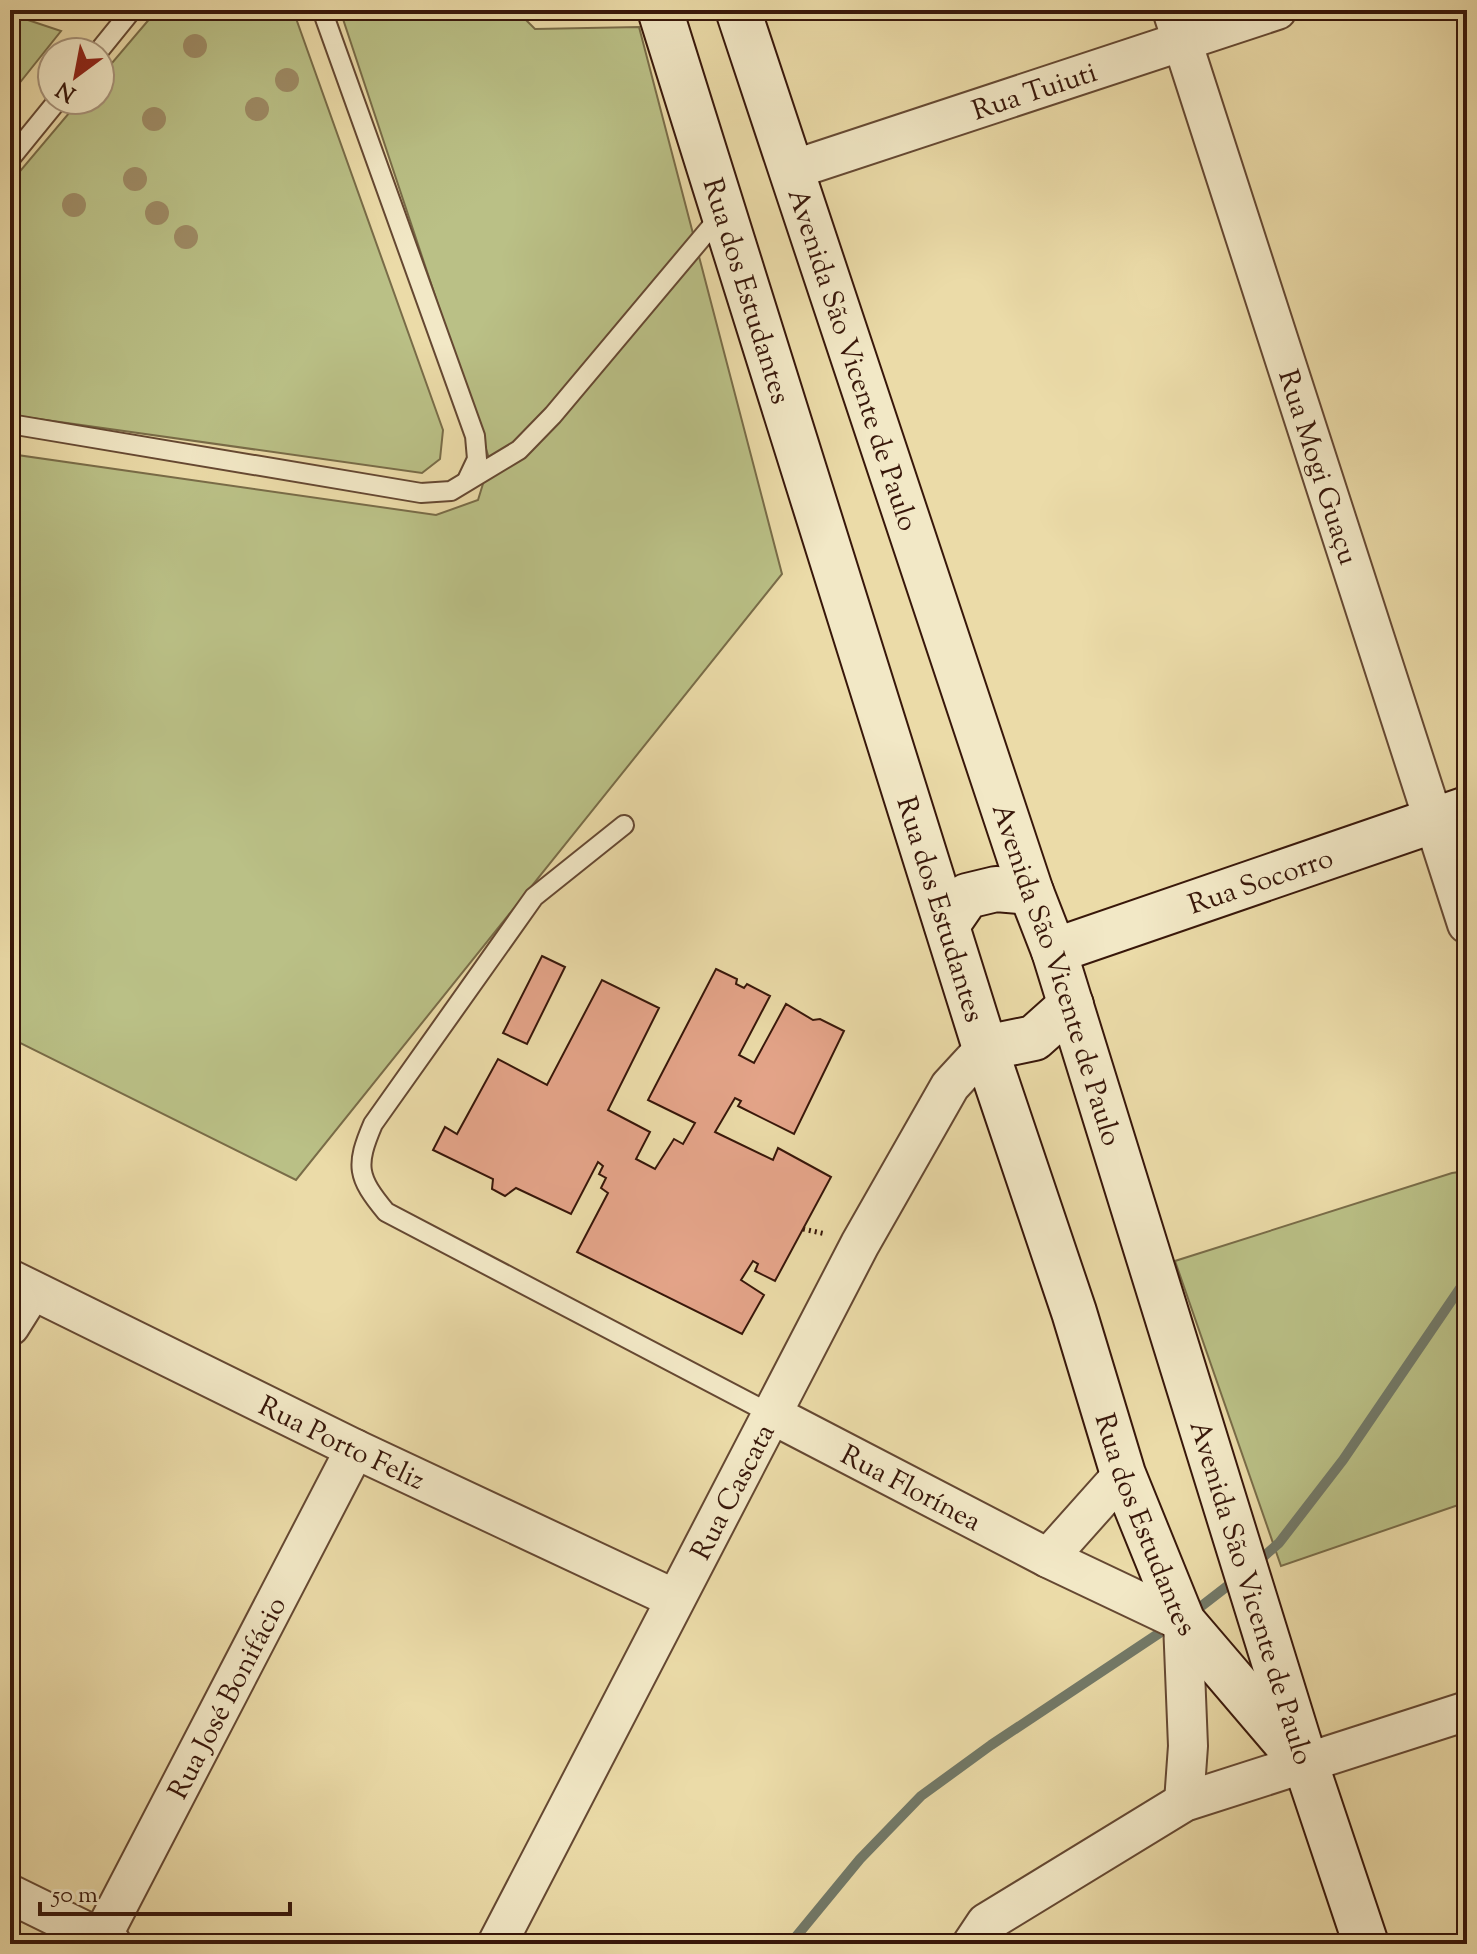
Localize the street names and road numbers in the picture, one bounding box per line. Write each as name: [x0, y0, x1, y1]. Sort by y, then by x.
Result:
street label: Rua Tuiuti: [967, 54, 1103, 132]
street label: Rua dos Estudantes: [691, 174, 799, 409]
street label: Avenida São Vicente de Paulo: [776, 184, 927, 537]
street label: Rua Mogi Guaçu: [1266, 365, 1367, 570]
street label: Rua dos Estudantes: [884, 792, 993, 1028]
street label: Avenida São Vicente de Paulo: [980, 799, 1130, 1151]
street label: Rua Socorro: [1183, 840, 1339, 926]
street label: Rua Porto Feliz: [251, 1388, 430, 1502]
street label: Rua dos Estudantes: [1083, 1409, 1204, 1646]
street label: Avenida São Vicente de Paulo: [1178, 1416, 1322, 1770]
street label: Rua Cascata: [683, 1418, 786, 1568]
street label: Rua Florínea: [833, 1436, 987, 1543]
street label: Rua José Bonifácio: [160, 1590, 298, 1807]

